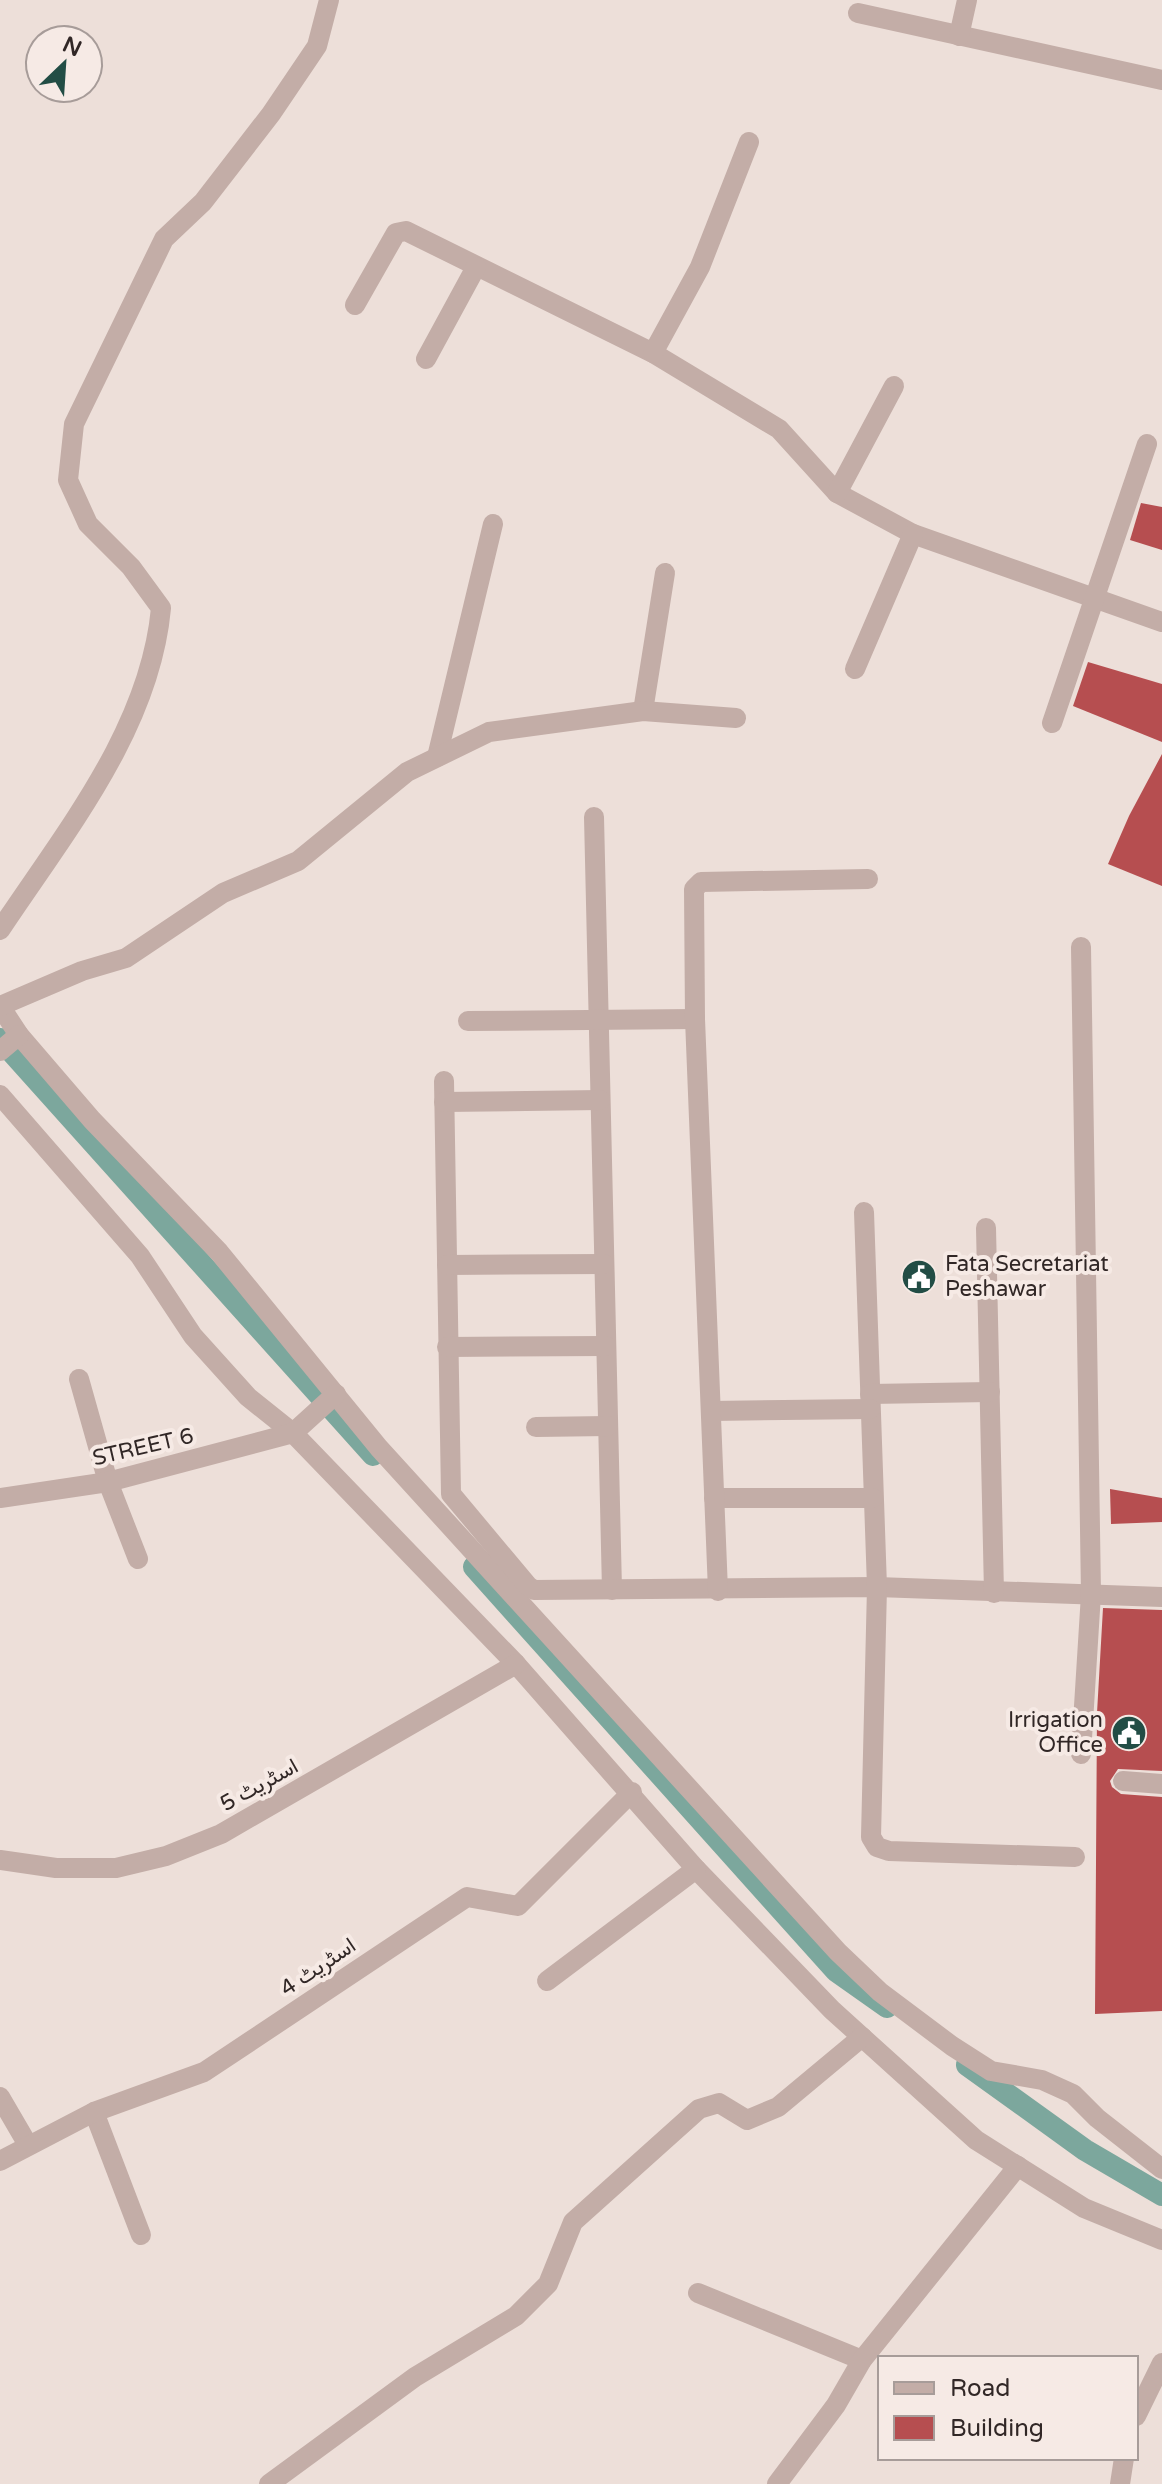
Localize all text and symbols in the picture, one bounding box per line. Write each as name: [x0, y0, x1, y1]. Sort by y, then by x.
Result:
north arrow: [24, 24, 104, 104]
text: N: [59, 31, 86, 62]
place label: Fata Secretariat Peshawar: [945, 1251, 1109, 1302]
public building icon: Fata Secretariat Peshawar: [900, 1258, 938, 1296]
street label: STREET 6: [90, 1423, 196, 1471]
place label: Irrigation Office: [1008, 1707, 1103, 1758]
public building icon: Irrigation Office: [1110, 1714, 1148, 1752]
street label: اسٹریٹ 5: [215, 1753, 303, 1817]
street label: اسٹریٹ 4: [275, 1932, 361, 2002]
legend: [878, 2356, 1138, 2460]
text: Road: [950, 2374, 1010, 2403]
text: Building: [950, 2414, 1044, 2443]

